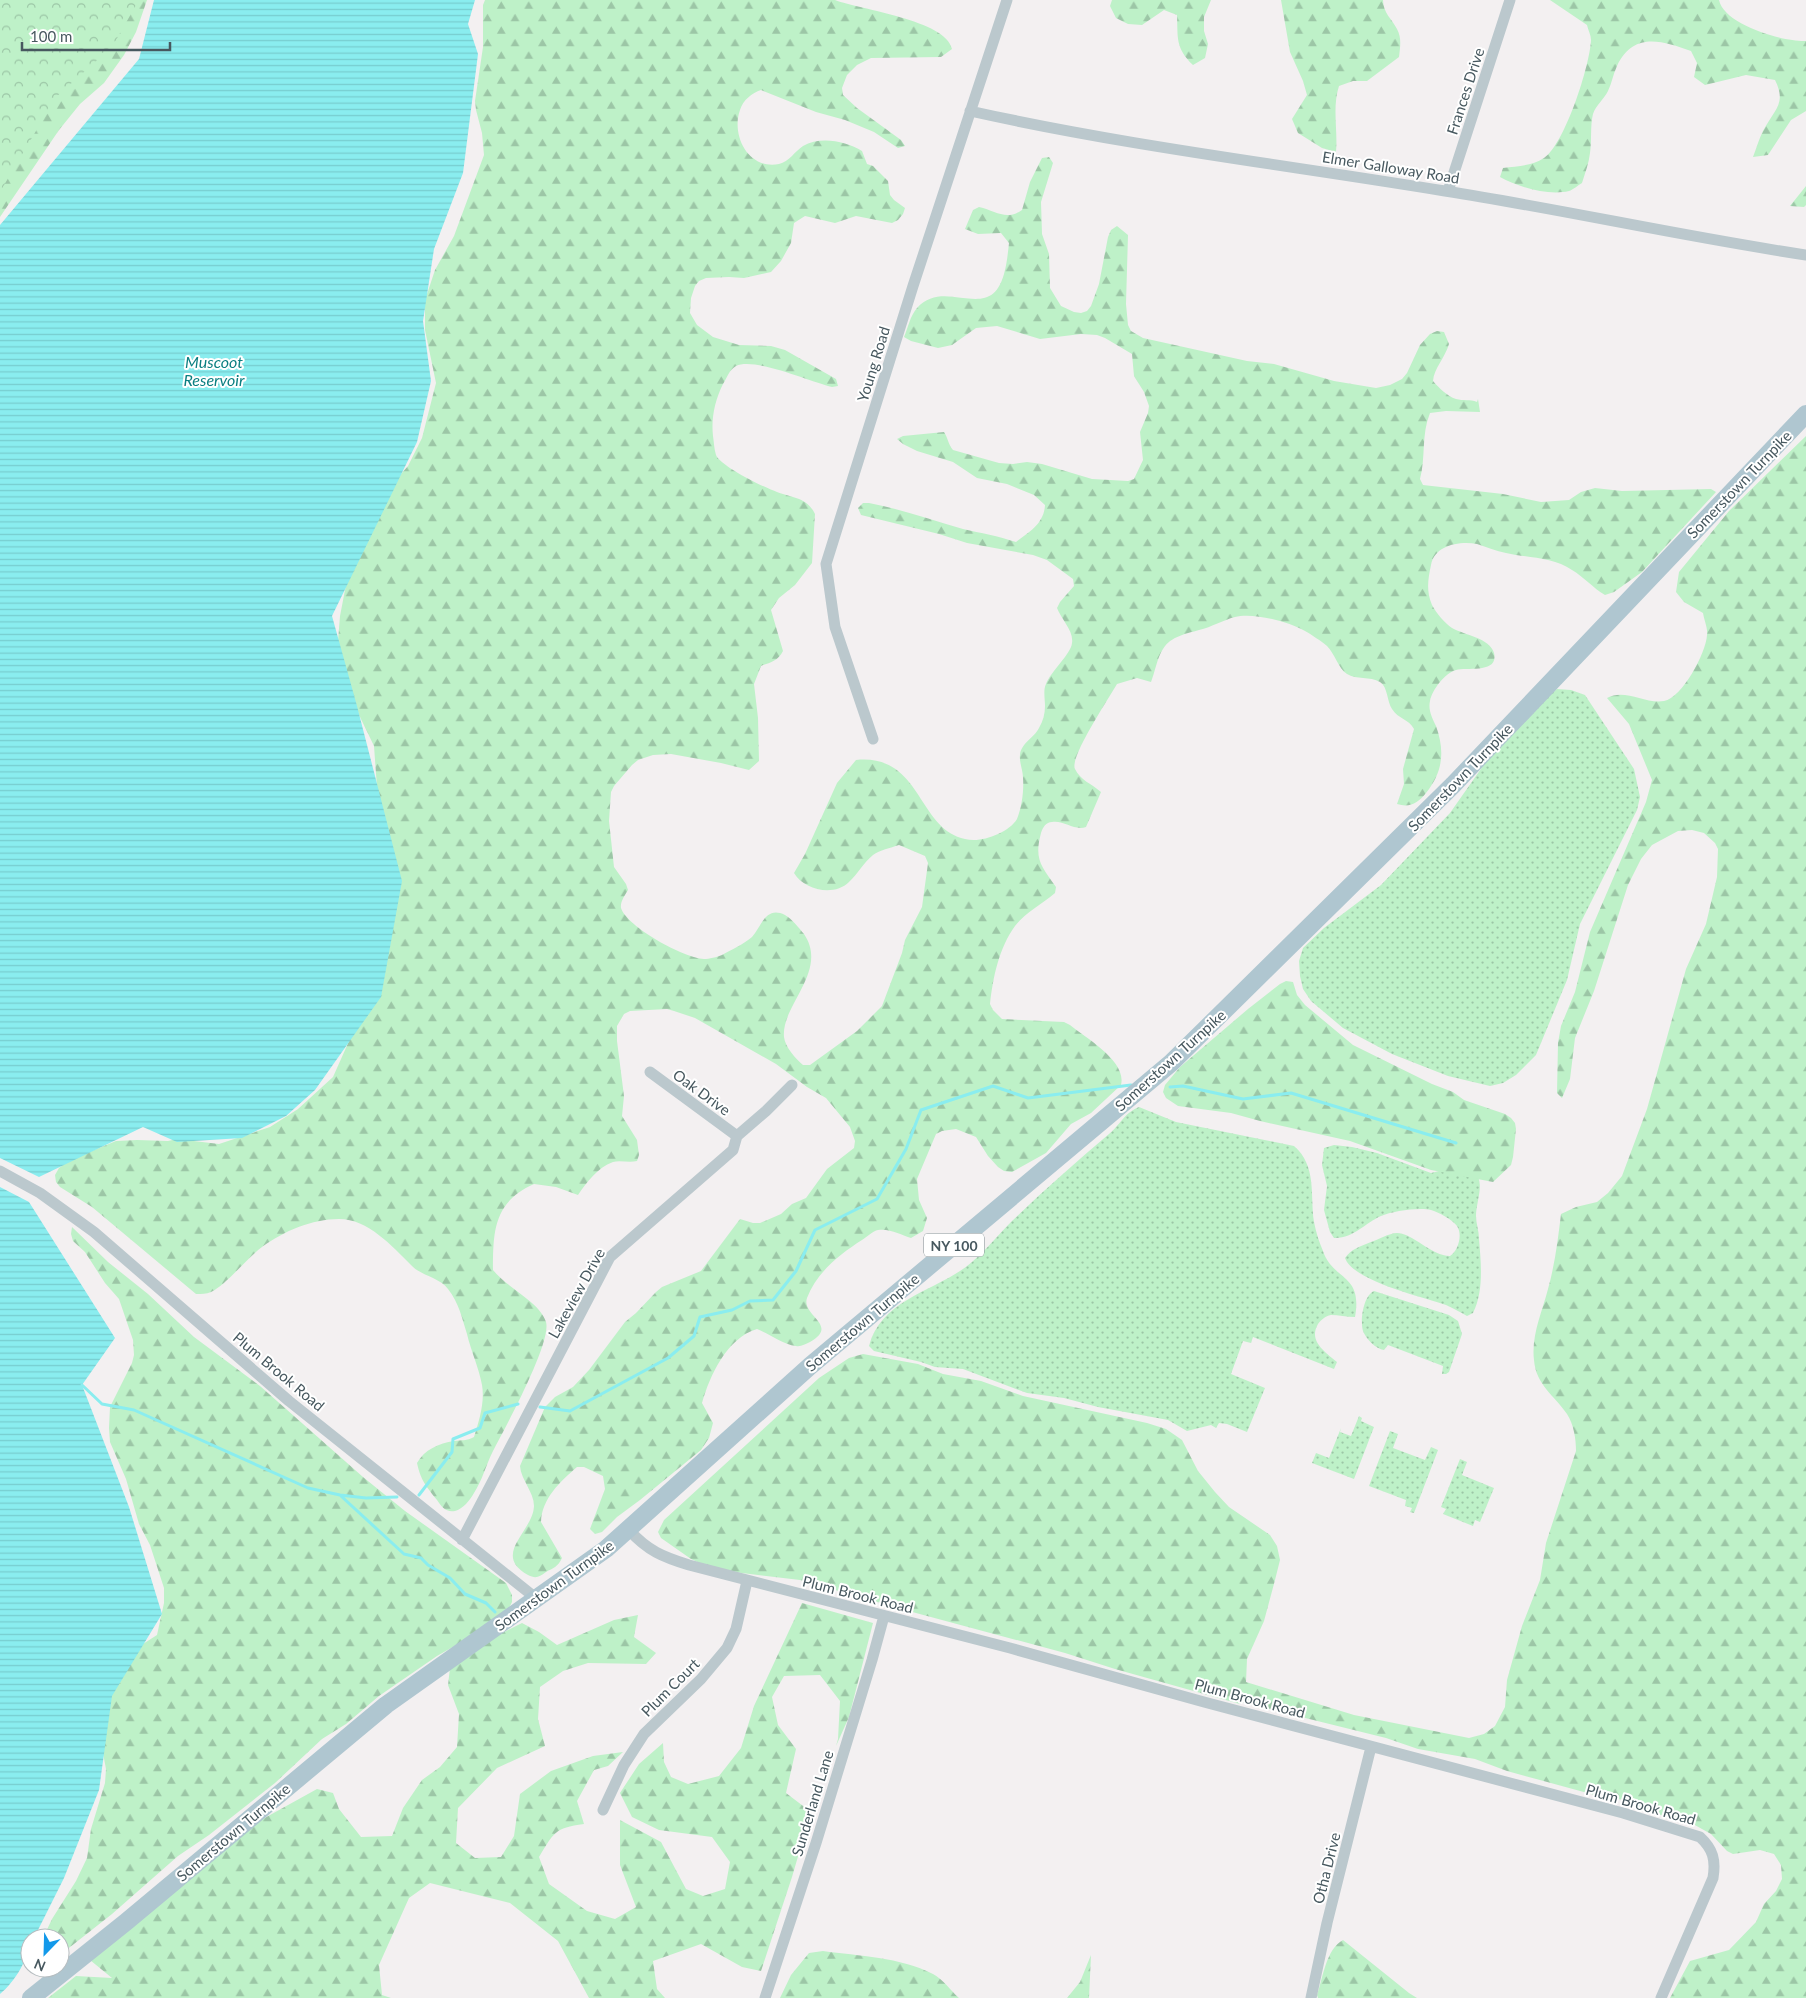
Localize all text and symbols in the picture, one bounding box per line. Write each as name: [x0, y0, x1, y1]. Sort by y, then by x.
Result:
scale bar: [22, 20, 170, 52]
text: 100 m: [30, 27, 72, 45]
street label: Frances Drive: [1443, 45, 1487, 137]
street label: Elmer Galloway Road: [1321, 147, 1461, 187]
street label: Young Road: [853, 324, 893, 404]
water label: Muscoot Reservoir: [184, 352, 245, 389]
street label: Somerstown Turnpike: [1683, 426, 1795, 542]
street label: Somerstown Turnpike: [1404, 719, 1516, 835]
street label: Somerstown Turnpike: [1111, 1006, 1229, 1114]
street label: Oak Drive: [670, 1065, 734, 1119]
road number: NY 100: [924, 1234, 984, 1256]
street label: Lakeview Drive: [544, 1245, 608, 1341]
street label: Somerstown Turnpike: [802, 1269, 922, 1375]
street label: Plum Brook Road: [230, 1328, 328, 1414]
street label: Somerstown Turnpike: [491, 1536, 617, 1634]
street label: Plum Brook Road: [801, 1572, 915, 1616]
street label: Plum Court: [637, 1654, 703, 1720]
street label: Plum Brook Road: [1193, 1675, 1307, 1721]
street label: Sunderland Lane: [787, 1748, 837, 1858]
street label: Somerstown Turnpike: [173, 1779, 293, 1885]
street label: Plum Brook Road: [1584, 1780, 1698, 1828]
street label: Otha Drive: [1308, 1830, 1344, 1905]
north arrow: [20, 1928, 70, 1978]
text: N: [31, 1955, 48, 1975]

